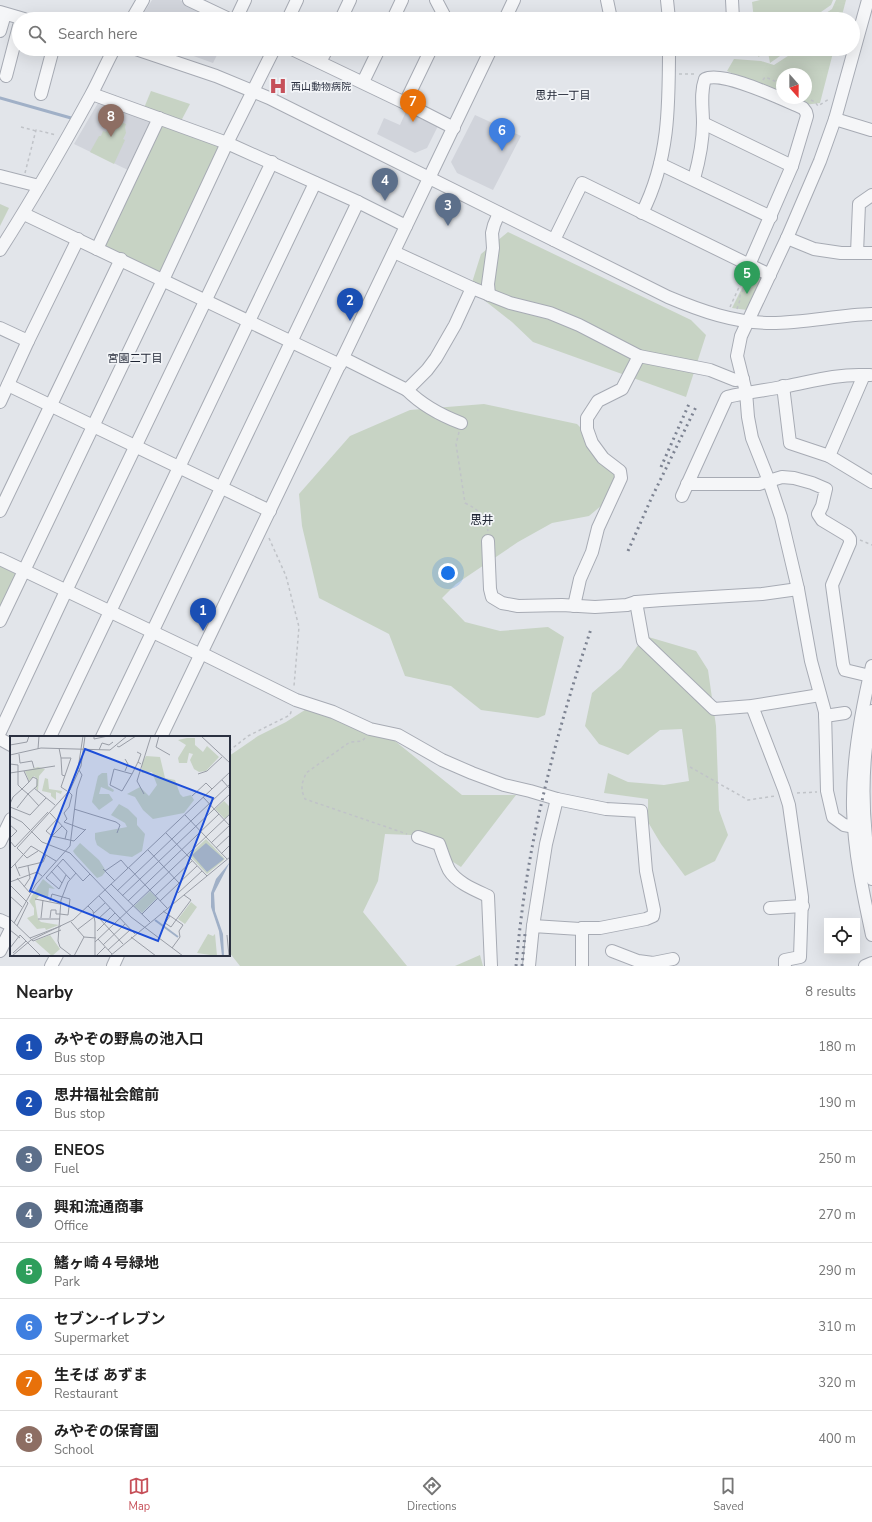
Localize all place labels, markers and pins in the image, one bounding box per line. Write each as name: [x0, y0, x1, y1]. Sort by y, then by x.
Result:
hospital icon: 西山動物病院: [268, 76, 288, 96]
place label: 西山動物病院: [291, 80, 351, 94]
pin: 7: [400, 89, 426, 122]
pin: 8: [98, 104, 124, 137]
pin: 6: [489, 118, 515, 151]
pin: 4: [372, 168, 398, 201]
pin: 3: [435, 193, 461, 226]
pin: 5: [734, 261, 760, 294]
pin: 2: [337, 288, 363, 321]
pin: 1: [190, 598, 216, 631]

